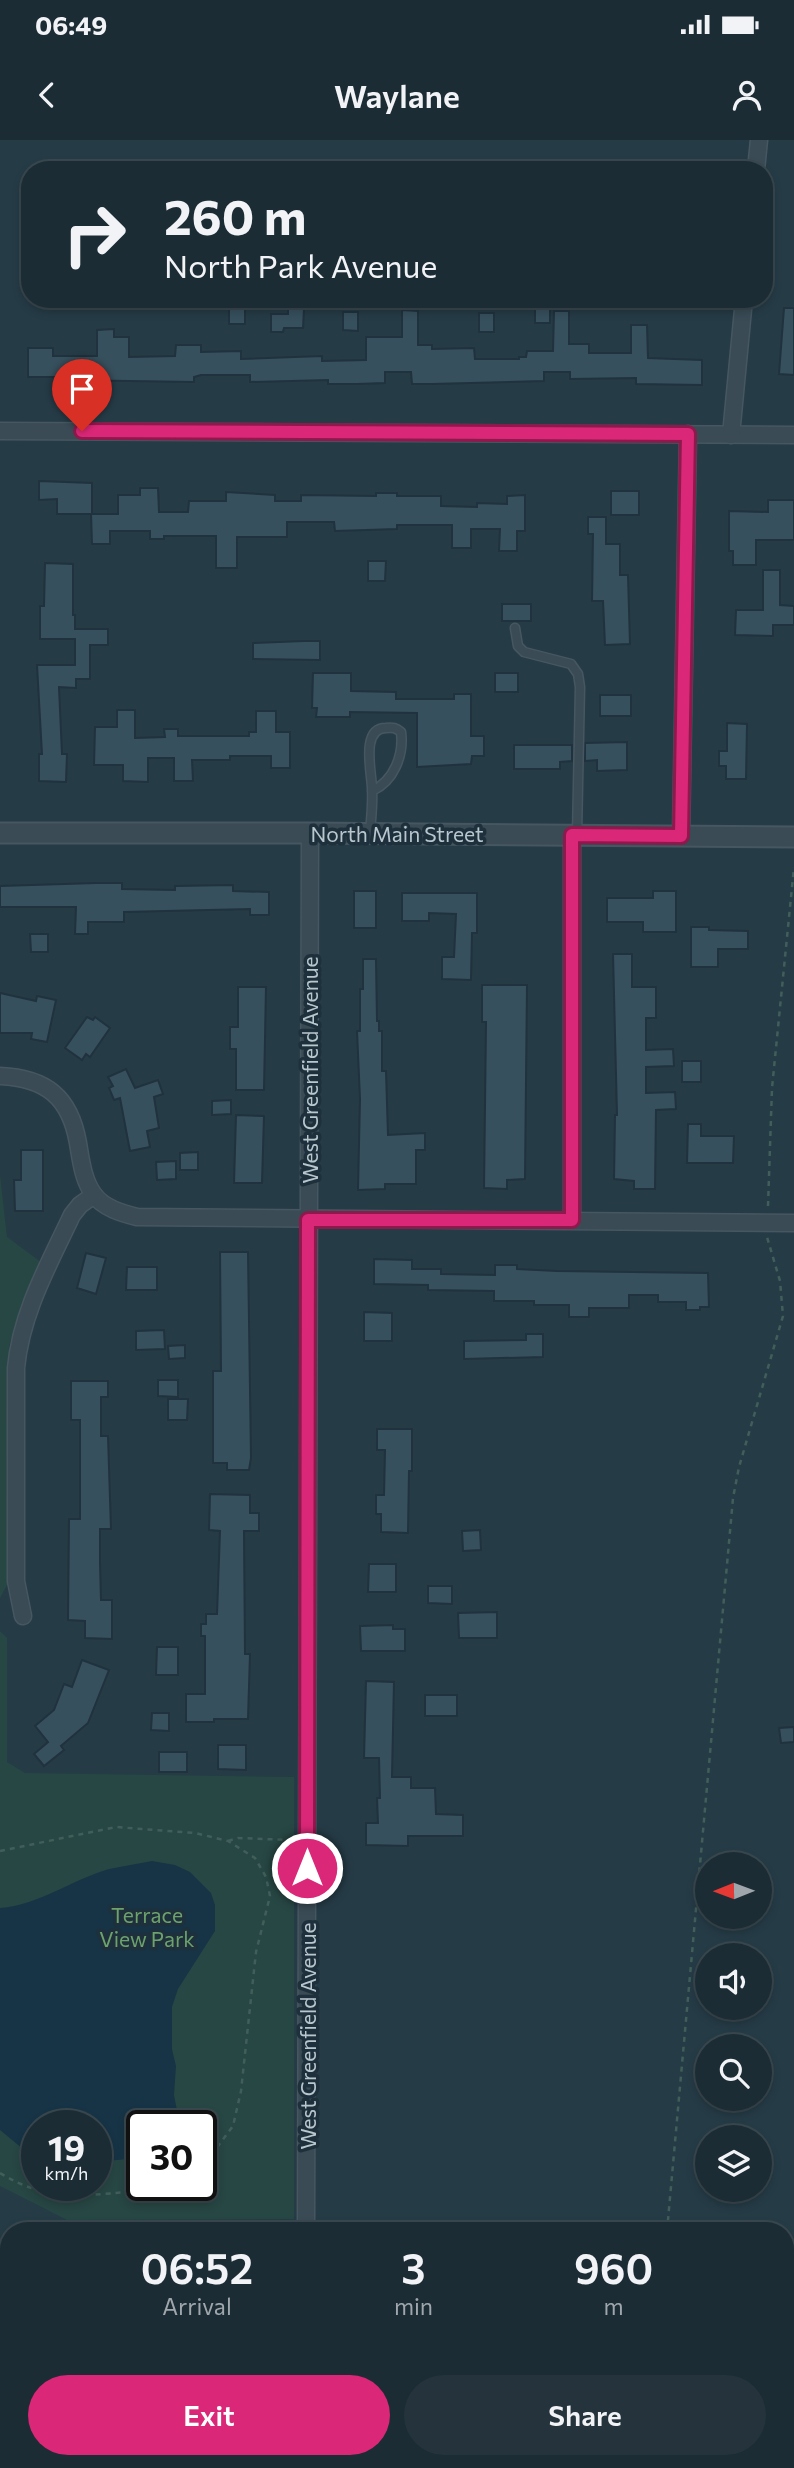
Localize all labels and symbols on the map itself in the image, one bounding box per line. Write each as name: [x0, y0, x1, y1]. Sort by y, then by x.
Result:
pin: [52, 359, 112, 431]
street label: North Main Street: [310, 821, 484, 846]
street label: West Greenfield Avenue: [297, 956, 322, 1184]
position arrow: [270, 1831, 344, 1905]
north arrow: [695, 1852, 772, 1928]
park label: Terrace View Park: [99, 1902, 195, 1951]
street label: West Greenfield Avenue: [295, 1922, 320, 2150]
speed limit sign: 30: [126, 2110, 217, 2201]

